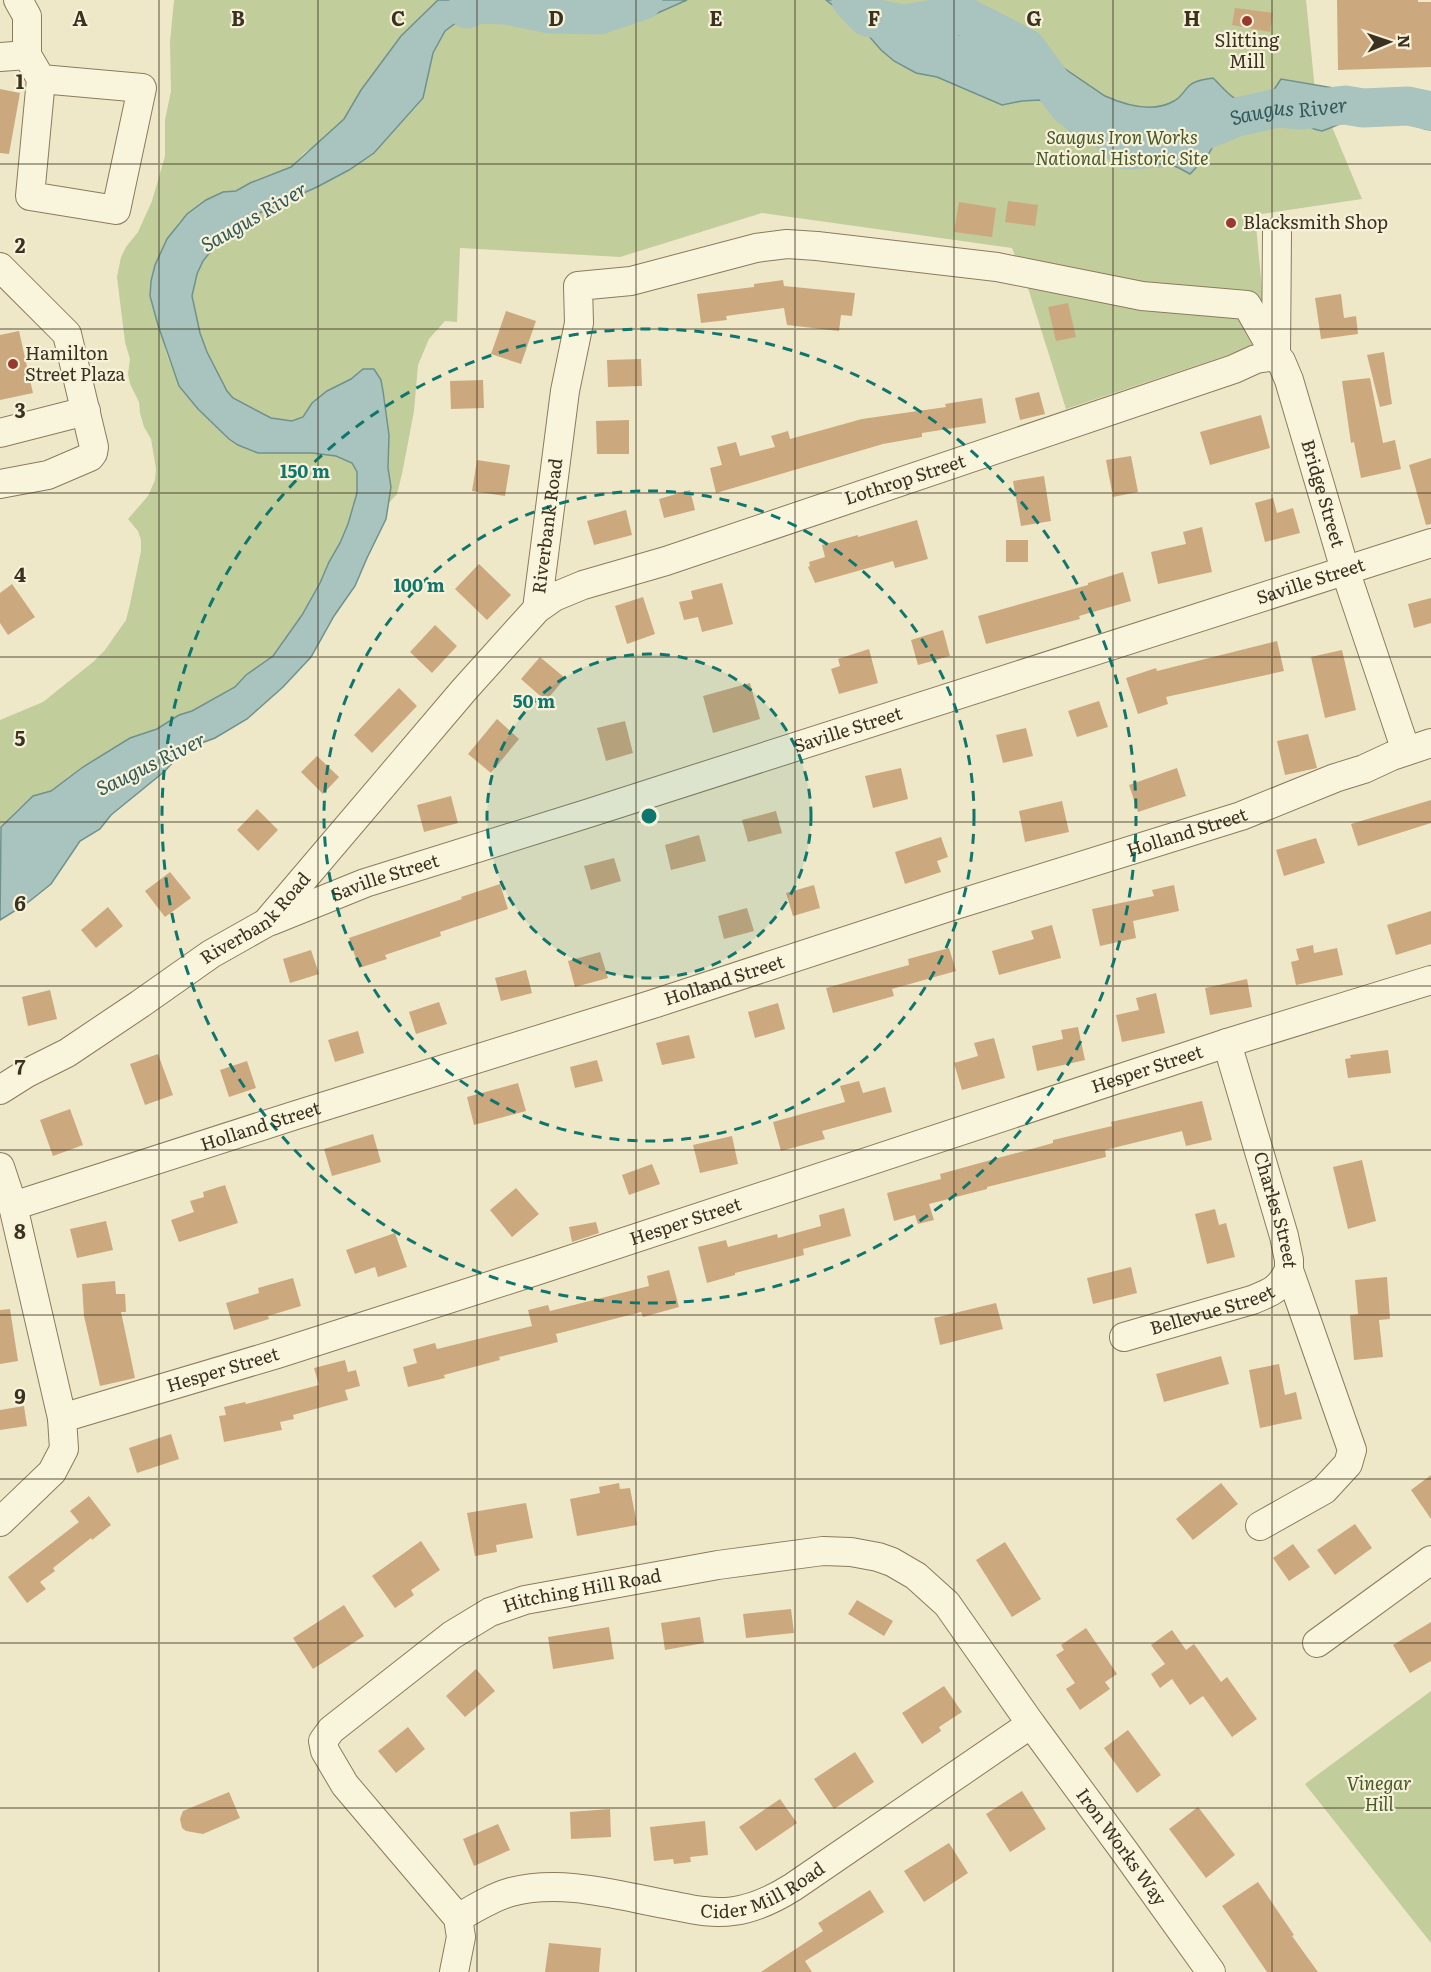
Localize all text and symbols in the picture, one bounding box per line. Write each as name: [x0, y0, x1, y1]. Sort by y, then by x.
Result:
text: A: [72, 2, 88, 32]
text: B: [231, 2, 245, 32]
text: C: [391, 2, 405, 32]
text: D: [548, 2, 564, 32]
text: E: [709, 2, 723, 32]
text: F: [868, 2, 881, 32]
text: G: [1026, 2, 1042, 32]
text: H: [1184, 2, 1200, 32]
north arrow: [1359, 12, 1419, 72]
marker: Slitting Mill: [1240, 14, 1254, 28]
place label: Slitting Mill: [1215, 26, 1280, 74]
text: N: [1393, 34, 1417, 49]
text: 1: [16, 65, 24, 95]
water label: Saugus River: [1225, 88, 1349, 132]
park label: Saugus Iron Works National Historic Site: [1035, 123, 1209, 171]
water label: Saugus River: [194, 173, 312, 258]
place label: Blacksmith Shop: [1243, 208, 1388, 235]
marker: Blacksmith Shop: [1224, 216, 1238, 230]
text: 2: [15, 229, 26, 259]
place label: Hamilton Street Plaza: [25, 339, 125, 387]
marker: Hamilton Street Plaza: [6, 357, 20, 371]
text: 3: [14, 394, 26, 424]
street label: Bridge Street: [1295, 436, 1353, 551]
street label: Lothrop Street: [841, 446, 969, 511]
street label: Riverbank Road: [524, 456, 568, 595]
text: 150 m: [280, 457, 330, 484]
street label: Saville Street: [1253, 550, 1369, 610]
text: 4: [14, 558, 26, 588]
text: 100 m: [393, 571, 445, 598]
text: 50 m: [513, 687, 555, 714]
street label: Saville Street: [790, 698, 906, 759]
text: 5: [15, 722, 26, 752]
water label: Saugus River: [90, 723, 210, 802]
street label: Holland Street: [1123, 800, 1252, 863]
centre of rings: [639, 806, 659, 826]
street label: Saville Street: [326, 846, 443, 908]
street label: Riverbank Road: [194, 865, 316, 970]
text: 6: [14, 887, 26, 917]
street label: Holland Street: [660, 947, 788, 1012]
street label: Hesper Street: [1087, 1037, 1207, 1099]
text: 7: [15, 1051, 26, 1081]
street label: Holland Street: [197, 1093, 324, 1157]
street label: Charles Street: [1248, 1148, 1304, 1269]
street label: Hesper Street: [626, 1189, 745, 1251]
text: 8: [14, 1215, 26, 1245]
street label: Bellevue Street: [1146, 1277, 1280, 1341]
street label: Hesper Street: [163, 1339, 283, 1398]
text: 9: [14, 1380, 26, 1410]
street label: Hitching Hill Road: [499, 1561, 663, 1619]
park label: Vinegar Hill: [1346, 1769, 1412, 1817]
street label: Iron Works Way: [1070, 1782, 1175, 1911]
street label: Cider Mill Road: [699, 1854, 830, 1924]

